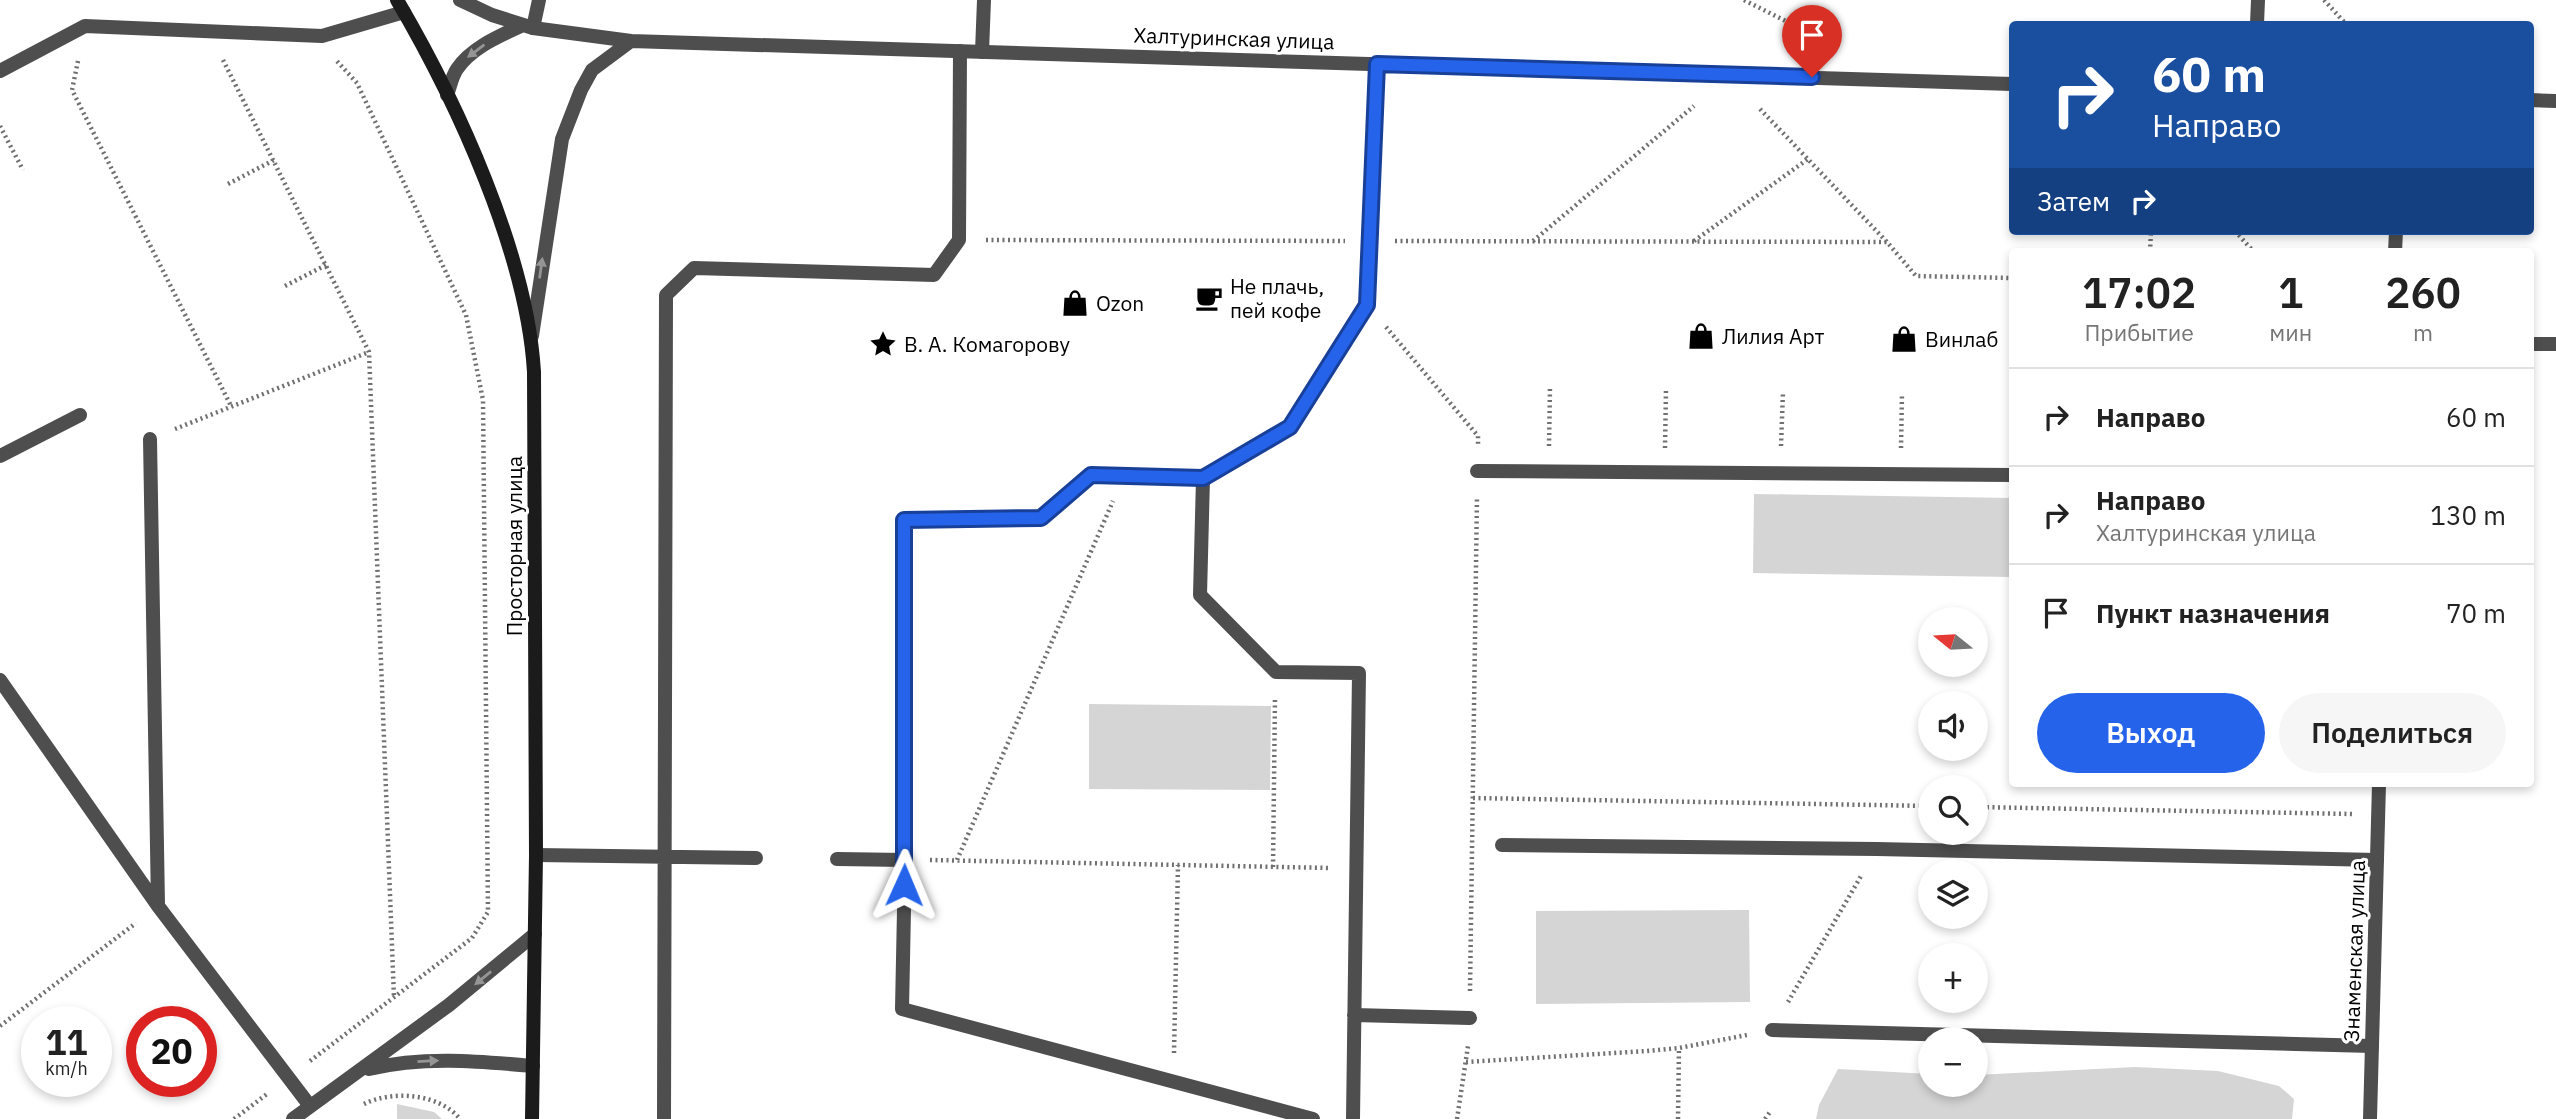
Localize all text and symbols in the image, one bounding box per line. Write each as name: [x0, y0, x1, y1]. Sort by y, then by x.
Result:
pin: [1782, 5, 1842, 77]
icon: arrive: [1793, 16, 1831, 54]
street label: Халтуринская улица: [1133, 21, 1335, 55]
text: 60 m: [2152, 42, 2266, 105]
one-way arrow: [467, 44, 485, 58]
icon: right: [2037, 49, 2128, 140]
text: Направо: [2152, 104, 2281, 146]
icon: right: [2124, 182, 2162, 220]
text: Затем: [2037, 184, 2110, 218]
one-way arrow: [536, 257, 547, 279]
text: 17:02: [2082, 265, 2196, 320]
text: 1: [2278, 265, 2303, 320]
text: 260: [2385, 265, 2461, 320]
place label: Не плачь, пей кофе: [1230, 272, 1324, 324]
cafe icon: Не плачь, пей кофе: [1194, 283, 1224, 313]
shop icon: Ozon: [1060, 288, 1090, 318]
place label: Ozon: [1096, 289, 1144, 317]
text: Прибытие: [2084, 317, 2194, 347]
text: мин: [2269, 317, 2312, 347]
text: m: [2413, 317, 2433, 347]
shop icon: Лилия Арт: [1686, 321, 1716, 351]
place label: Лилия Арт: [1722, 322, 1825, 350]
shop icon: Винлаб: [1889, 324, 1919, 354]
place label: Винлаб: [1925, 325, 1998, 353]
place icon: В. А. Комагорову: [868, 329, 898, 359]
place label: В. А. Комагорову: [904, 330, 1070, 358]
icon: right: [2037, 398, 2075, 436]
text: Направо: [2096, 400, 2205, 434]
text: 60 m: [2446, 400, 2506, 434]
street label: Просторная улица: [500, 456, 528, 636]
text: Направо: [2096, 483, 2205, 517]
icon: right: [2037, 496, 2075, 534]
text: 130 m: [2430, 498, 2506, 532]
text: Халтуринская улица: [2096, 517, 2316, 547]
icon: arrive: [2037, 594, 2075, 632]
text: Пункт назначения: [2096, 596, 2330, 630]
text: 70 m: [2446, 596, 2506, 630]
north arrow: [1918, 607, 1988, 677]
map controls: [1918, 607, 1988, 1097]
button: sound: [1918, 691, 1988, 761]
button: Выход: [2037, 693, 2265, 773]
button: Поделиться: [2279, 693, 2506, 773]
button: search: [1918, 775, 1988, 845]
position arrow: [867, 848, 941, 922]
button: layers: [1918, 859, 1988, 929]
street label: Знаменская улица: [2337, 860, 2371, 1042]
button: +: [1918, 943, 1988, 1013]
one-way arrow: [474, 970, 491, 985]
speed limit sign: 20: [126, 1006, 217, 1097]
text: 11: [45, 1019, 88, 1065]
button: −: [1918, 1027, 1988, 1097]
one-way arrow: [417, 1055, 439, 1066]
text: km/h: [45, 1057, 88, 1080]

